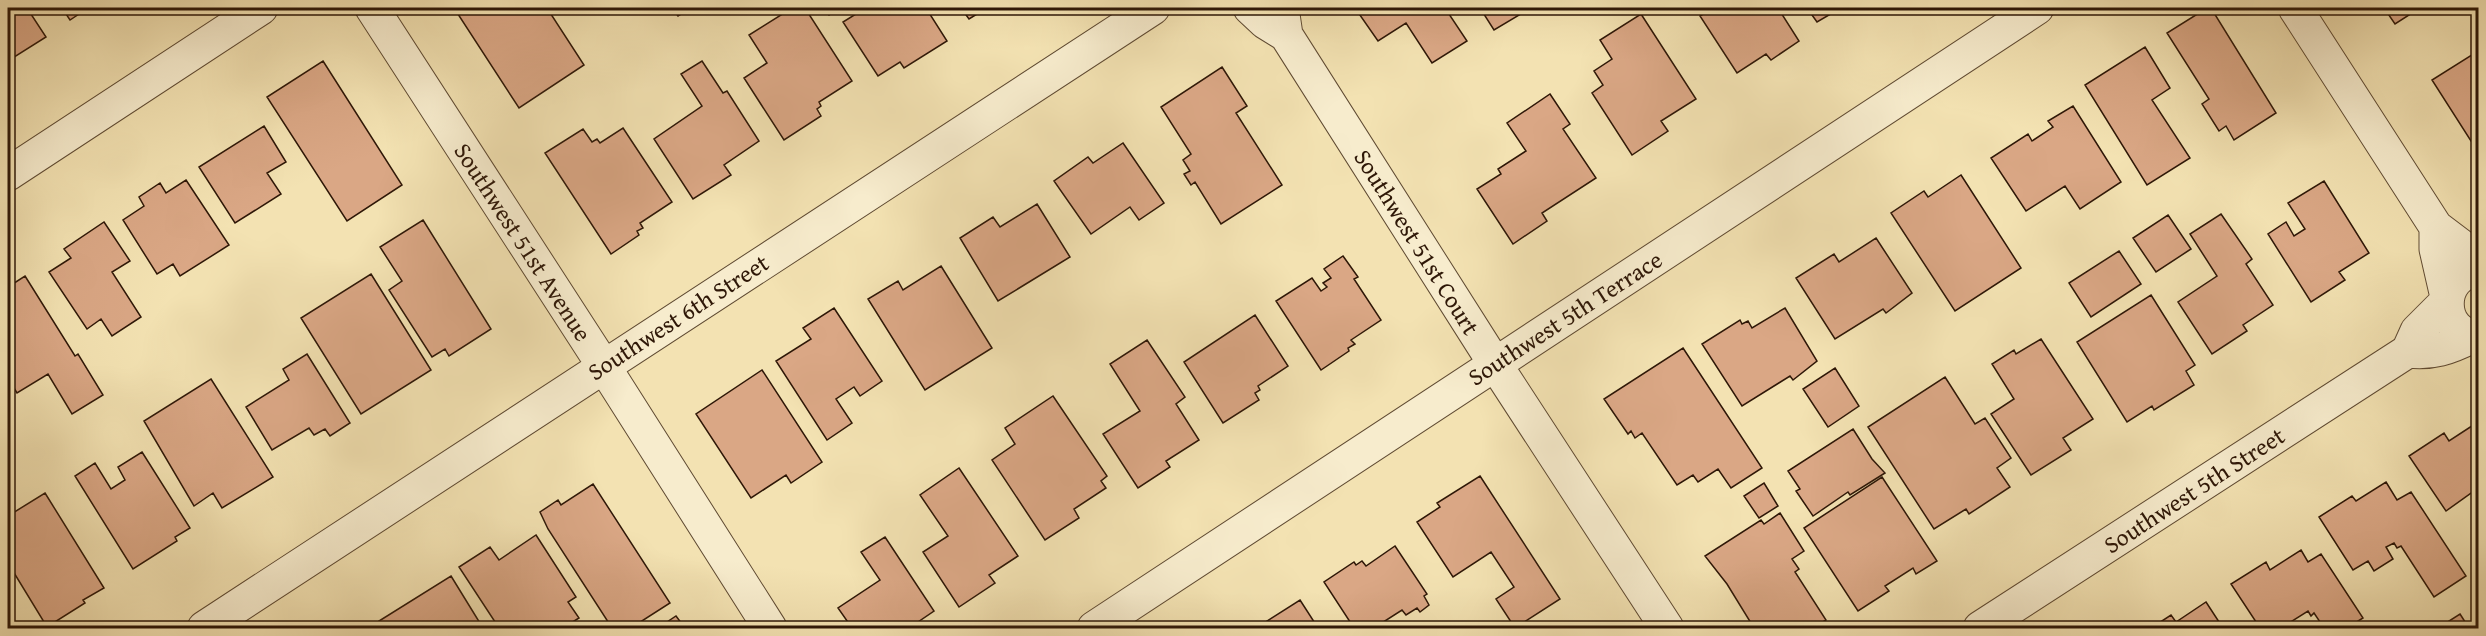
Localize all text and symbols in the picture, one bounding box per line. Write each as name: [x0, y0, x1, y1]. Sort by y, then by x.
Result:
street label: Southwest 51st Avenue: [446, 136, 600, 348]
street label: Southwest 51st Court: [1346, 142, 1489, 342]
street label: Southwest 5th Terrace: [1461, 242, 1669, 394]
street label: Southwest 6th Street: [581, 245, 776, 389]
street label: Southwest 5th Street: [2097, 418, 2292, 562]

